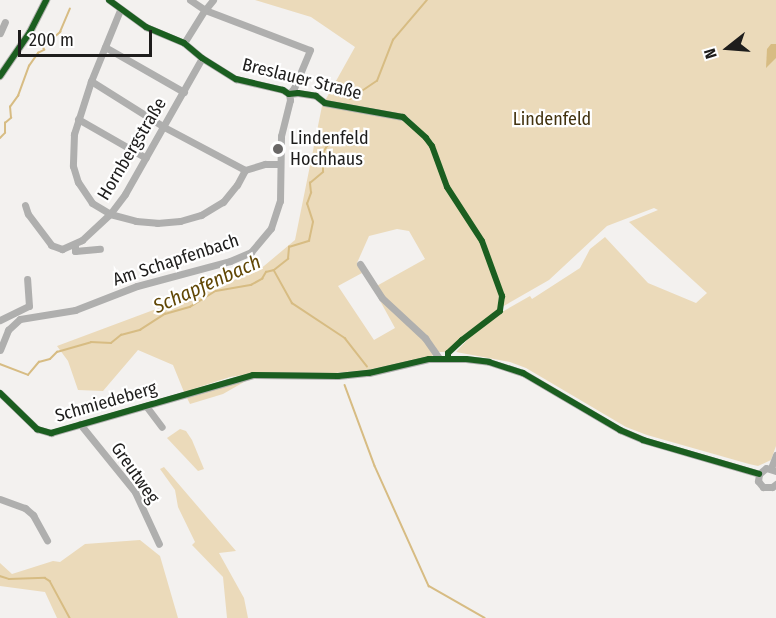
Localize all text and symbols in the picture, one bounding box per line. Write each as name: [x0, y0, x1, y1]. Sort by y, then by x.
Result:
scale bar: [21, 18, 154, 56]
north arrow: [698, 18, 758, 78]
text: 200 m: [29, 29, 74, 51]
text: N: [700, 46, 721, 61]
street label: Breslauer Straße: [240, 54, 364, 104]
street label: Hornbergstraße: [93, 94, 171, 204]
park label: Lindenfeld: [513, 108, 591, 130]
place label: Lindenfeld Hochhaus: [290, 128, 369, 170]
marker: Lindenfeld Hochhaus: [271, 142, 285, 156]
street label: Am Schapfenbach: [110, 229, 242, 291]
water label: Schapfenbach: [149, 250, 265, 318]
street label: Schmiedeberg: [53, 377, 159, 427]
street label: Greutweg: [106, 438, 164, 508]

